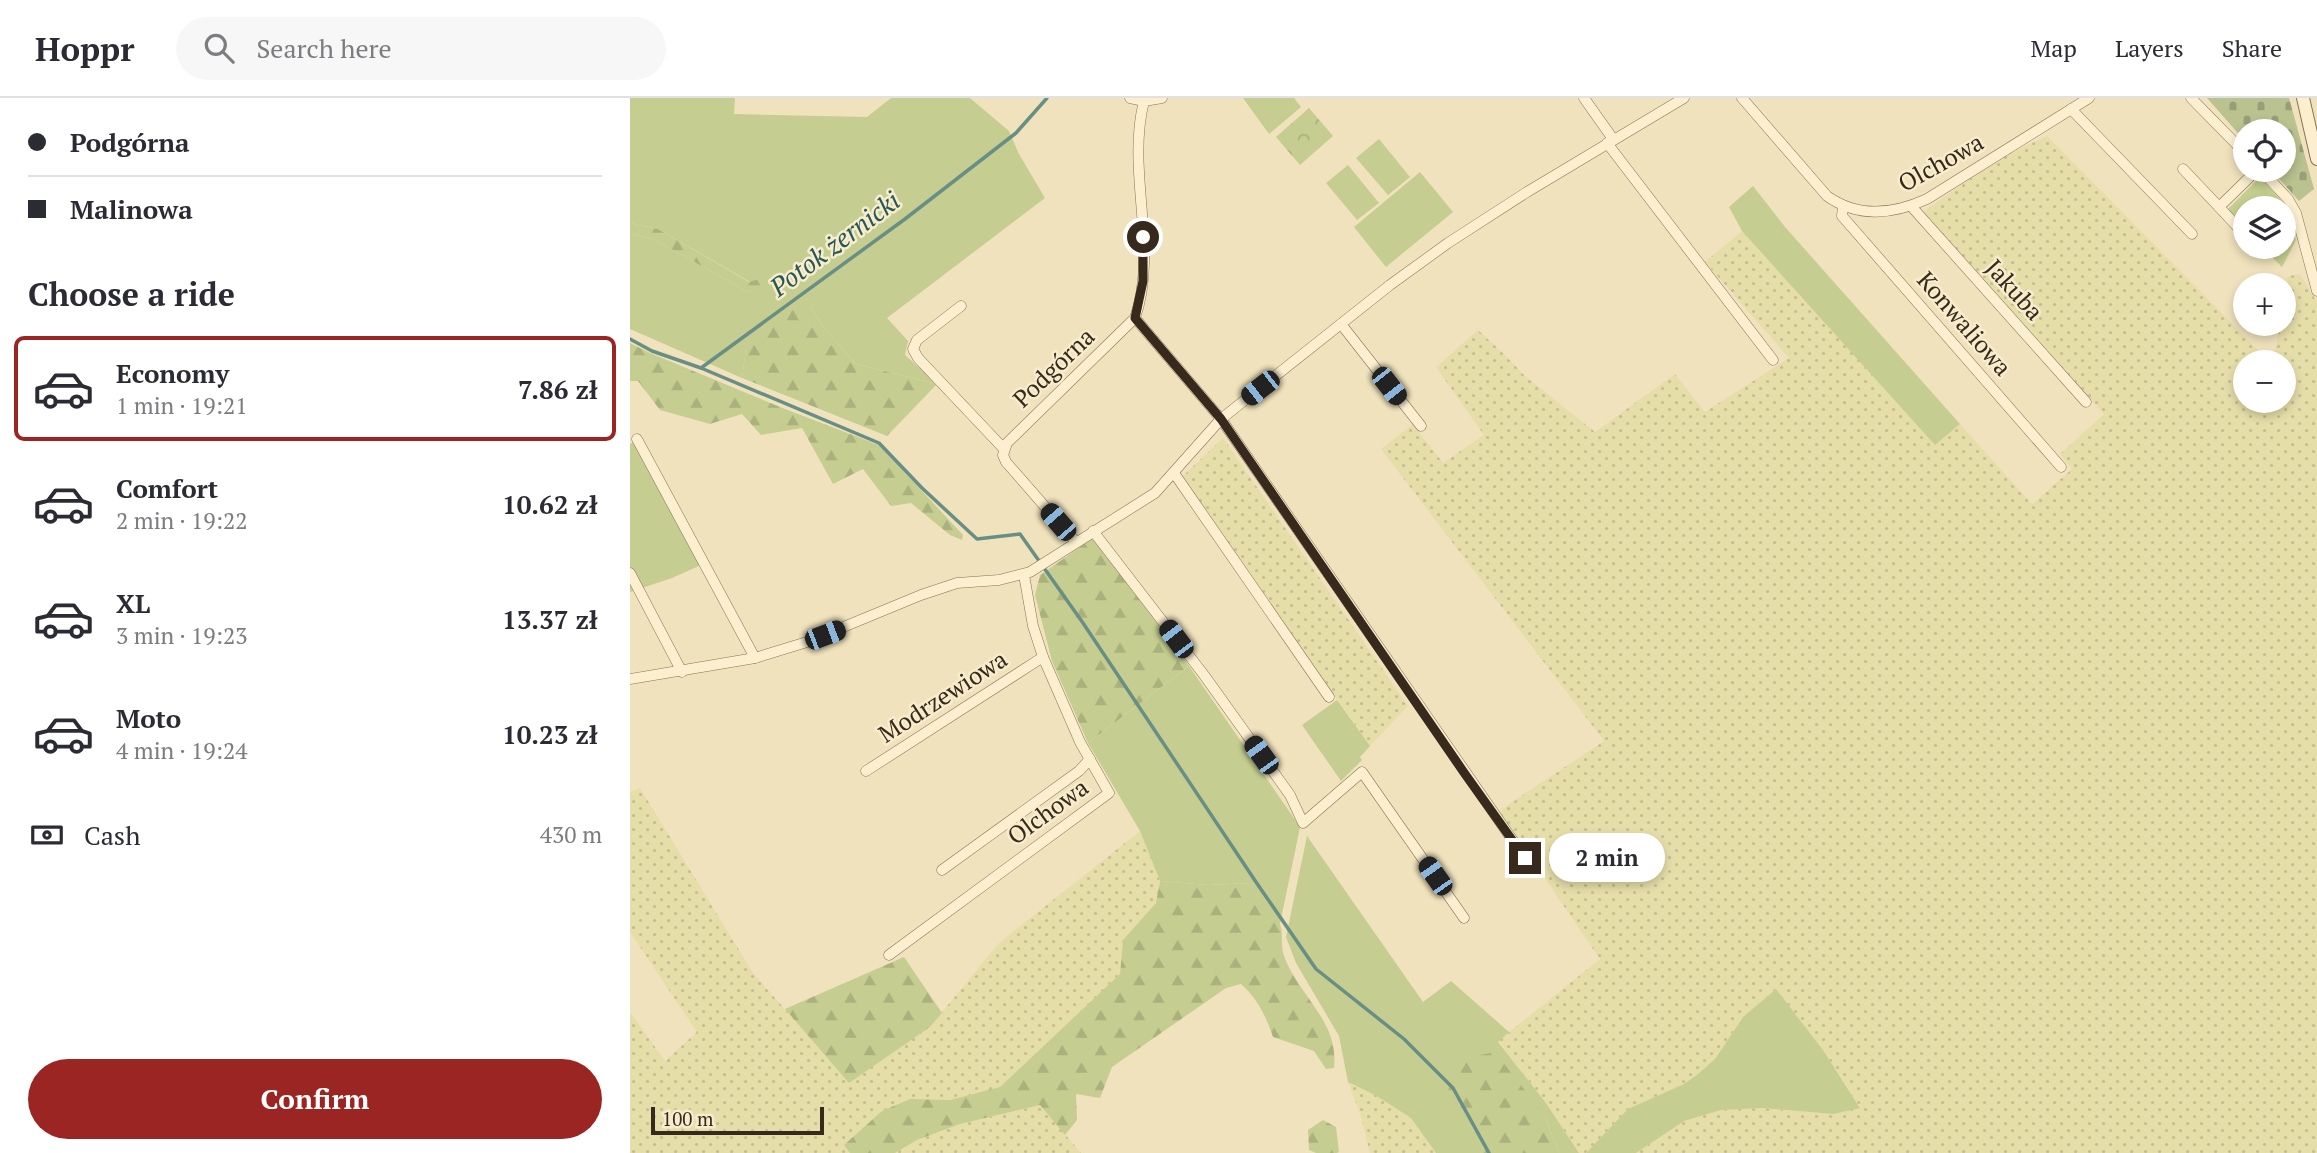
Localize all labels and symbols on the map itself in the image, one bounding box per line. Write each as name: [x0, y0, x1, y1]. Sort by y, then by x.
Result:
street label: Olchowa: [1892, 126, 1989, 199]
water label: Potok żernicki: [762, 183, 906, 304]
route start: [1127, 221, 1159, 253]
street label: Jakuba: [1979, 252, 2051, 327]
street label: Konwaliowa: [1911, 264, 2019, 382]
street label: Podgórna: [1006, 320, 1101, 414]
car: [1368, 363, 1411, 409]
car: [1237, 367, 1284, 409]
car: [1037, 499, 1080, 545]
car: [1155, 616, 1198, 662]
car: [802, 618, 849, 652]
street label: Modrzewiowa: [872, 643, 1013, 750]
car: [1241, 732, 1282, 778]
street label: Olchowa: [1000, 771, 1094, 851]
callout: 2 min: [1550, 834, 1665, 882]
route end: [1509, 842, 1541, 874]
car: [1415, 853, 1456, 899]
scale bar: [651, 1104, 824, 1136]

